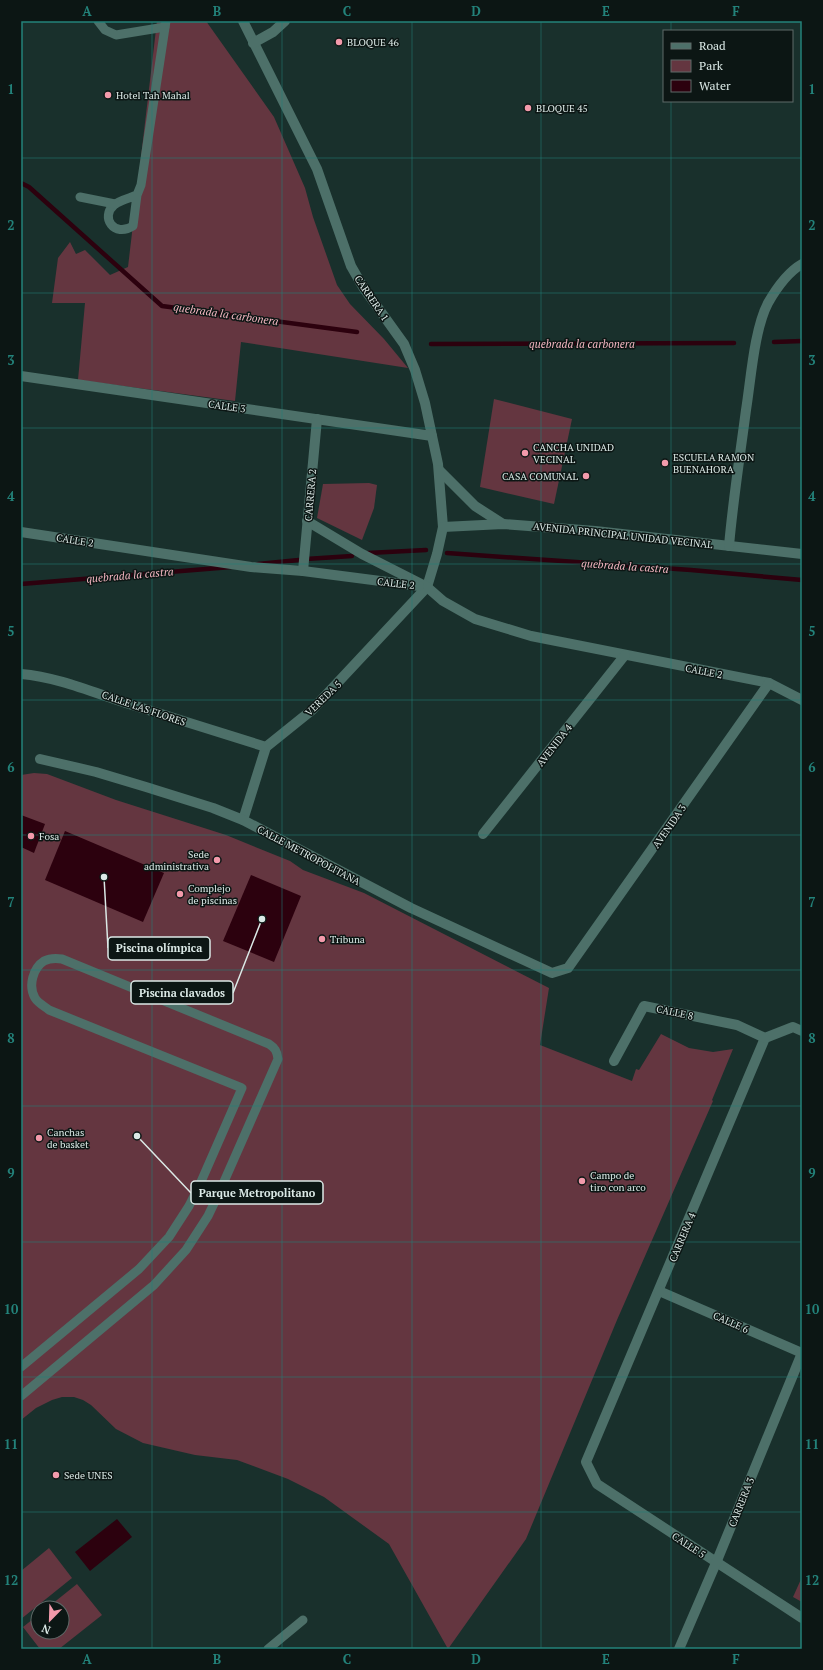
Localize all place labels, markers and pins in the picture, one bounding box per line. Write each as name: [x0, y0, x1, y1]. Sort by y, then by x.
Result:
place label: BLOQUE 46: [347, 36, 399, 49]
marker: BLOQUE 46: [334, 37, 344, 47]
place label: Hotel Tah Mahal: [116, 89, 190, 102]
marker: Hotel Tah Mahal: [103, 90, 113, 100]
place label: BLOQUE 45: [536, 102, 588, 115]
marker: BLOQUE 45: [523, 103, 533, 113]
place label: CANCHA UNIDAD VECINAL: [533, 441, 614, 466]
marker: CANCHA UNIDAD VECINAL: [520, 448, 530, 458]
place label: ESCUELA RAMON BUENAHORA: [673, 451, 755, 476]
marker: ESCUELA RAMON BUENAHORA: [660, 458, 670, 468]
place label: CASA COMUNAL: [502, 470, 579, 483]
marker: CASA COMUNAL: [581, 471, 591, 481]
place label: Fosa: [39, 830, 59, 843]
marker: Fosa: [26, 831, 36, 841]
place label: Sede administrativa: [144, 848, 209, 873]
marker: Sede administrativa: [212, 855, 222, 865]
place label: Complejo de piscinas: [188, 882, 237, 907]
marker: Complejo de piscinas: [175, 889, 185, 899]
place label: Tribuna: [330, 933, 365, 946]
marker: Tribuna: [317, 934, 327, 944]
callout: Piscina olímpica: [108, 937, 210, 960]
callout: Piscina clavados: [131, 981, 233, 1004]
place label: Canchas de basket: [47, 1126, 89, 1151]
marker: Canchas de basket: [34, 1133, 44, 1143]
place label: Campo de tiro con arco: [590, 1169, 646, 1194]
marker: Campo de tiro con arco: [577, 1176, 587, 1186]
callout: Parque Metropolitano: [191, 1181, 323, 1204]
place label: Sede UNES: [64, 1469, 113, 1482]
marker: Sede UNES: [51, 1470, 61, 1480]

